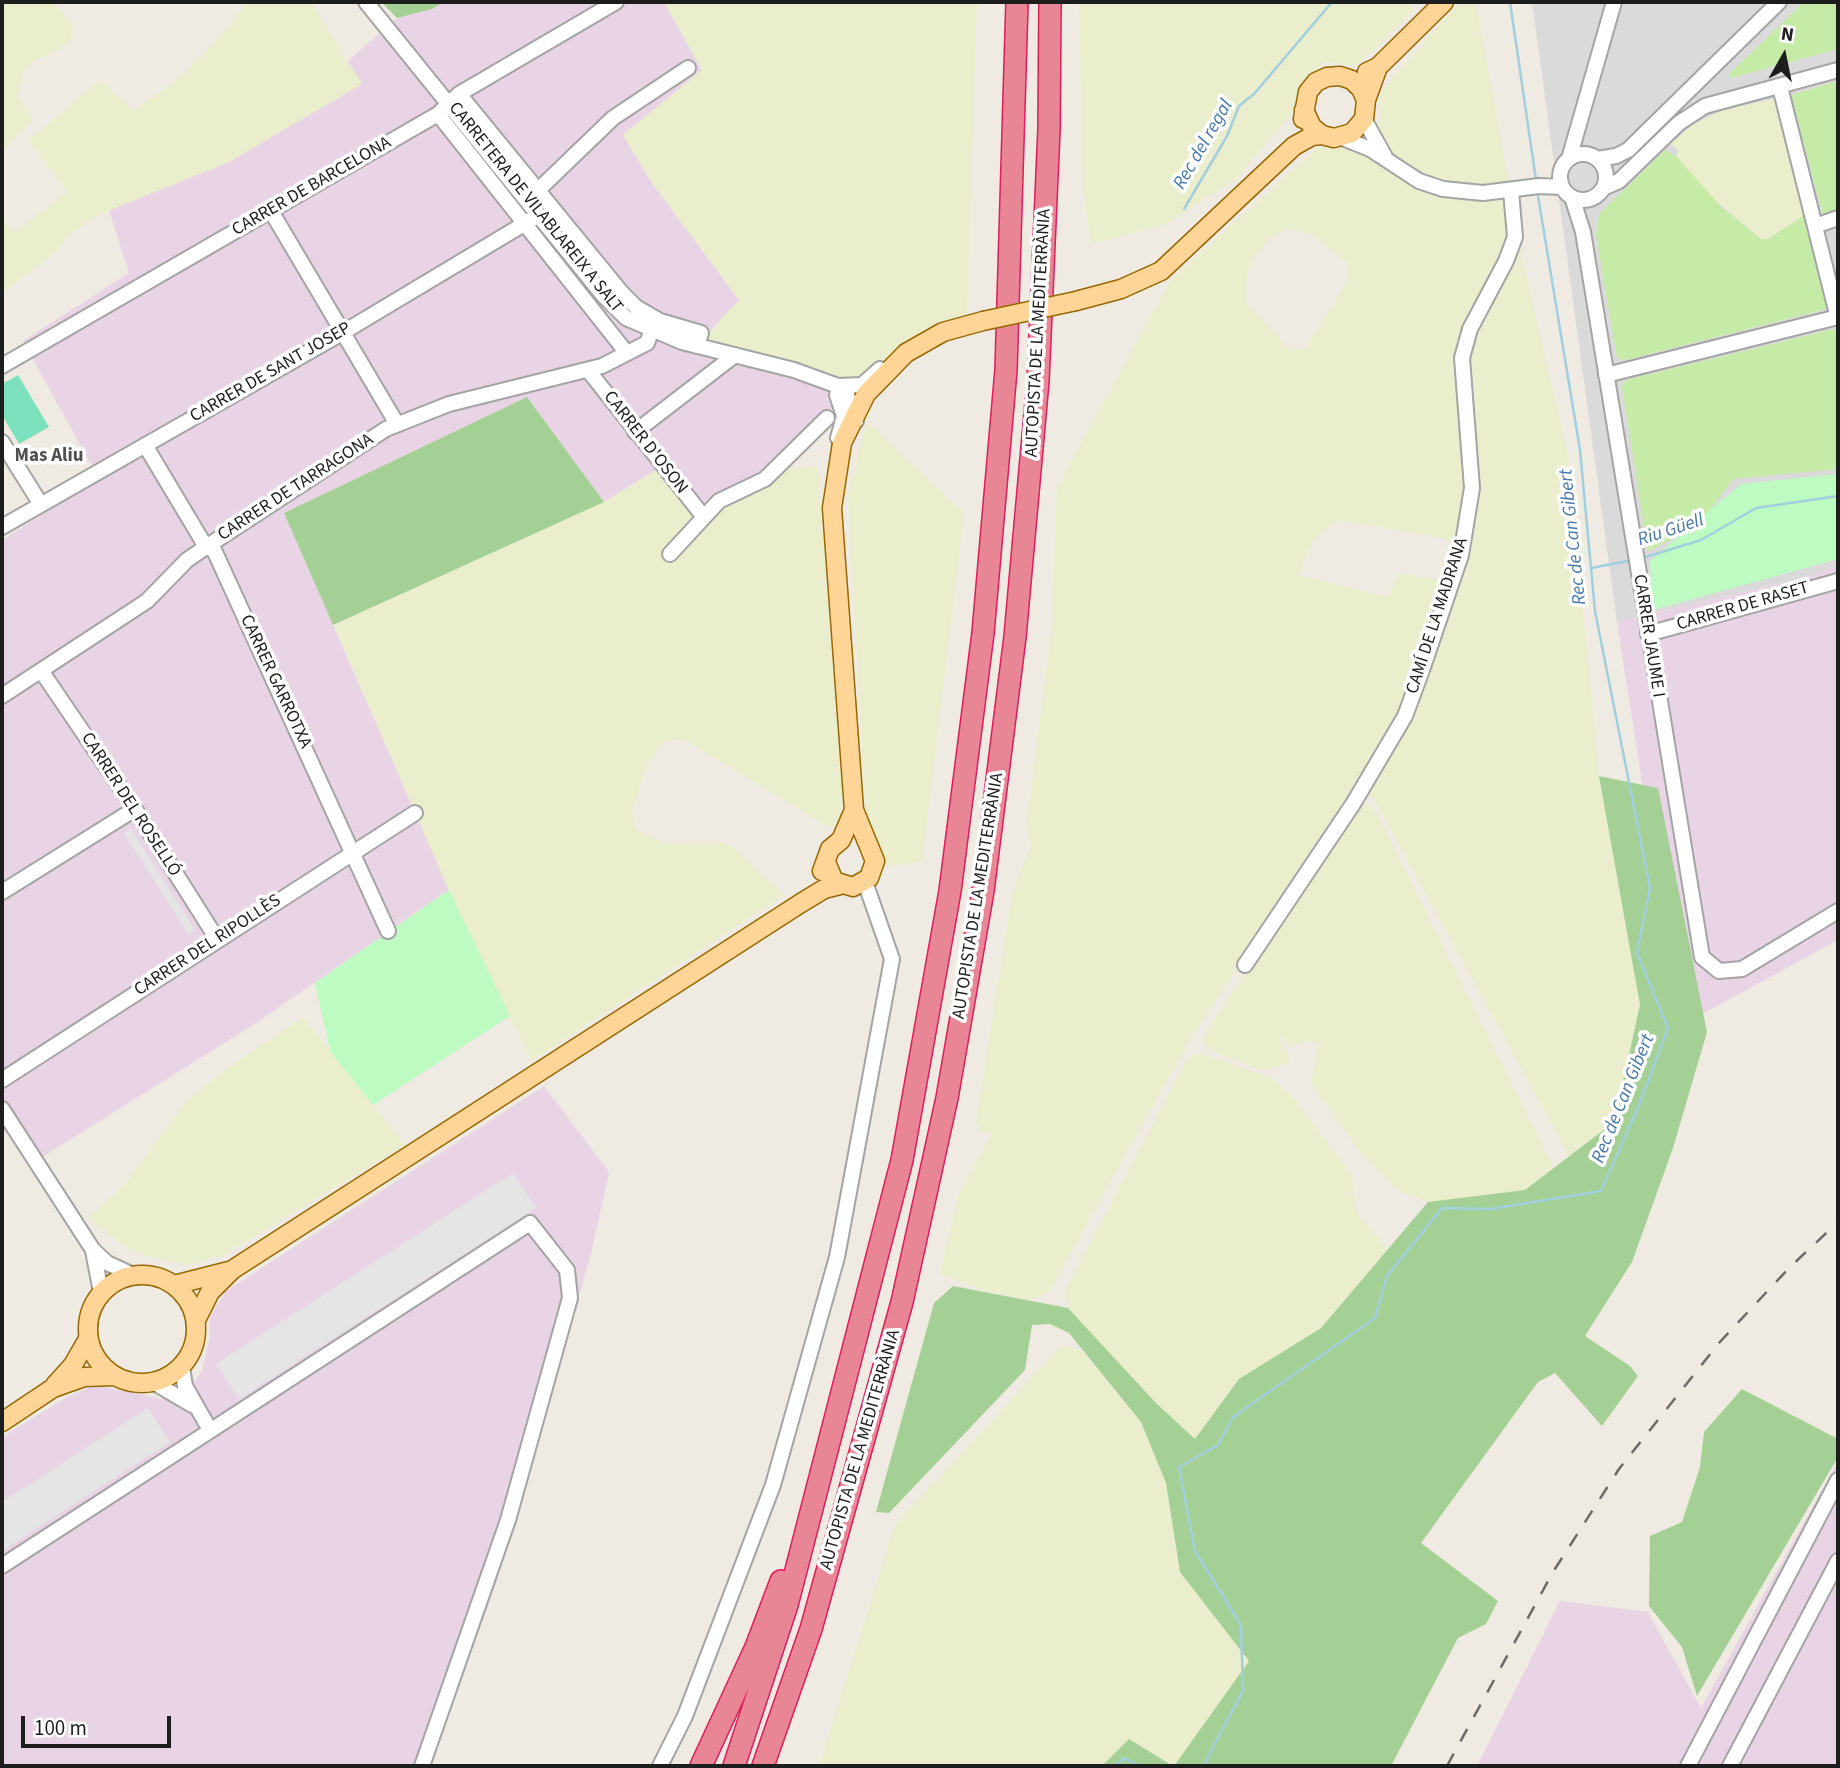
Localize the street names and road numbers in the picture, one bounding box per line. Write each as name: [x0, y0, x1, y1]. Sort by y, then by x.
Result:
street label: CARRETERA DE VILABLAREIX A SALT: [443, 98, 627, 318]
street label: CARRER DE BARCELONA: [229, 133, 395, 241]
street label: AUTOPISTA DE LA MEDITERRÀNIA: [1022, 208, 1056, 458]
street label: CARRER DE SANT JOSEP: [187, 318, 355, 428]
street label: CARRER D'OSON: [598, 387, 692, 499]
street label: CARRER DE TARRAGONA: [214, 430, 378, 546]
street label: CAMÍ DE LA MADRANA: [1403, 535, 1473, 697]
street label: CARRER JAUME I: [1628, 573, 1668, 699]
street label: CARRER DE RASET: [1674, 578, 1812, 636]
street label: CARRER GARROTXA: [235, 612, 315, 752]
street label: CARRER DEL ROSELLÓ: [75, 729, 185, 881]
street label: AUTOPISTA DE LA MEDITERRÀNIA: [949, 771, 1009, 1021]
street label: CARRER DEL RIPOLLÈS: [131, 891, 285, 1001]
street label: AUTOPISTA DE LA MEDITERRÀNIA: [816, 1327, 906, 1573]

